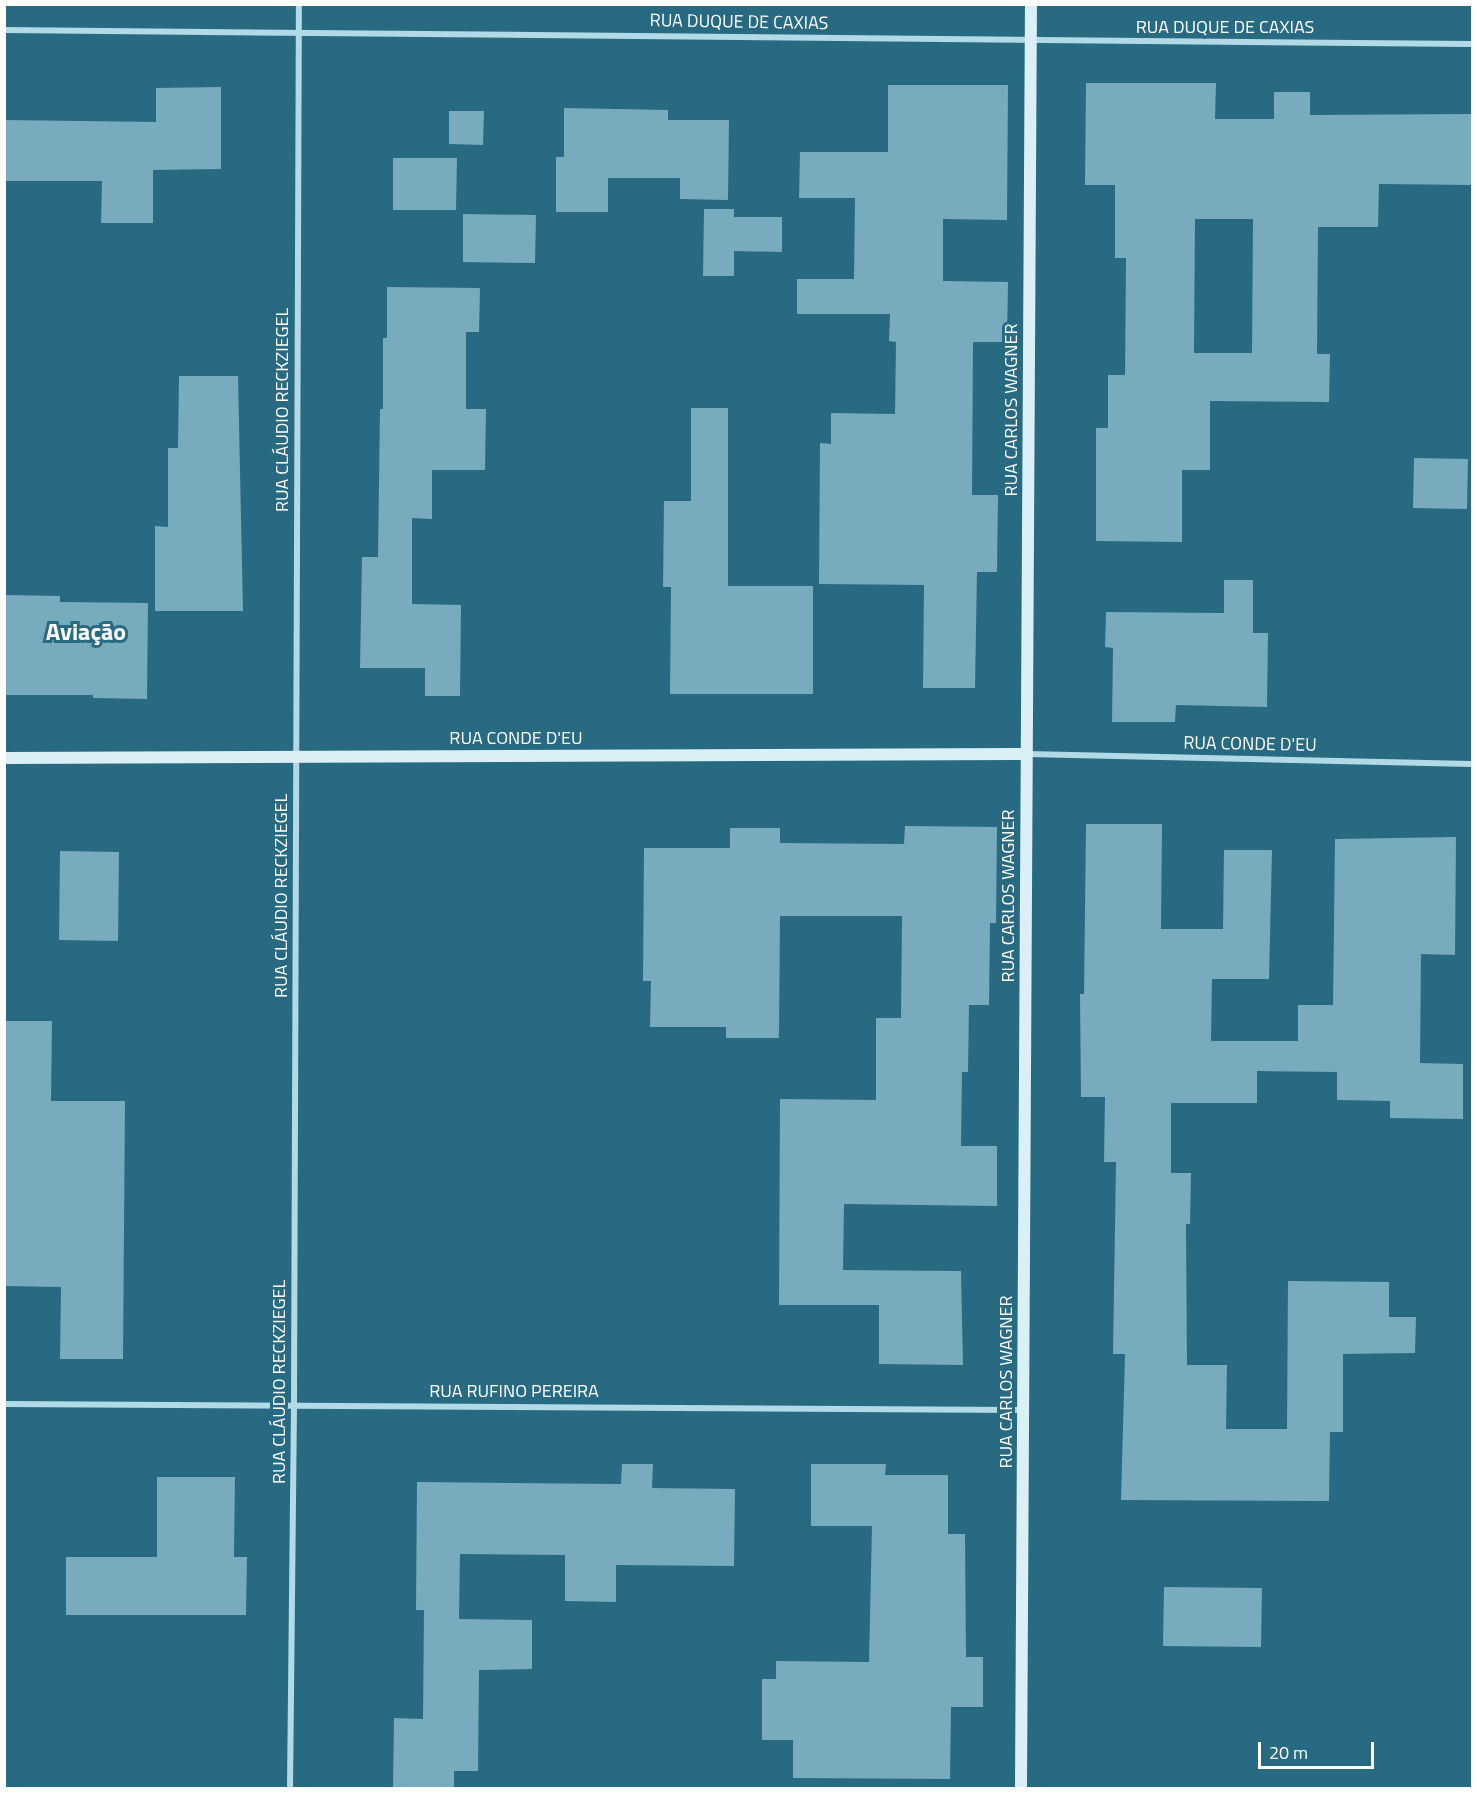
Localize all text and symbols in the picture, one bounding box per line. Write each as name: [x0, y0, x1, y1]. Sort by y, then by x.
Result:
street label: RUA DUQUE DE CAXIAS: [649, 10, 829, 34]
street label: RUA DUQUE DE CAXIAS: [1136, 16, 1314, 38]
street label: RUA CLÁUDIO RECKZIEGEL: [271, 308, 293, 512]
street label: RUA CARLOS WAGNER: [1000, 323, 1022, 497]
district label: Aviação: [46, 618, 126, 646]
street label: RUA CONDE D'EU: [449, 727, 583, 749]
street label: RUA CONDE D'EU: [1183, 732, 1317, 756]
street label: RUA CLÁUDIO RECKZIEGEL: [270, 794, 292, 998]
street label: RUA CARLOS WAGNER: [997, 809, 1019, 983]
street label: RUA CLÁUDIO RECKZIEGEL: [268, 1280, 290, 1484]
street label: RUA CARLOS WAGNER: [995, 1295, 1017, 1469]
street label: RUA RUFINO PEREIRA: [429, 1380, 599, 1402]
scale bar: [1261, 1730, 1376, 1768]
text: 20 m: [1269, 1739, 1308, 1766]

